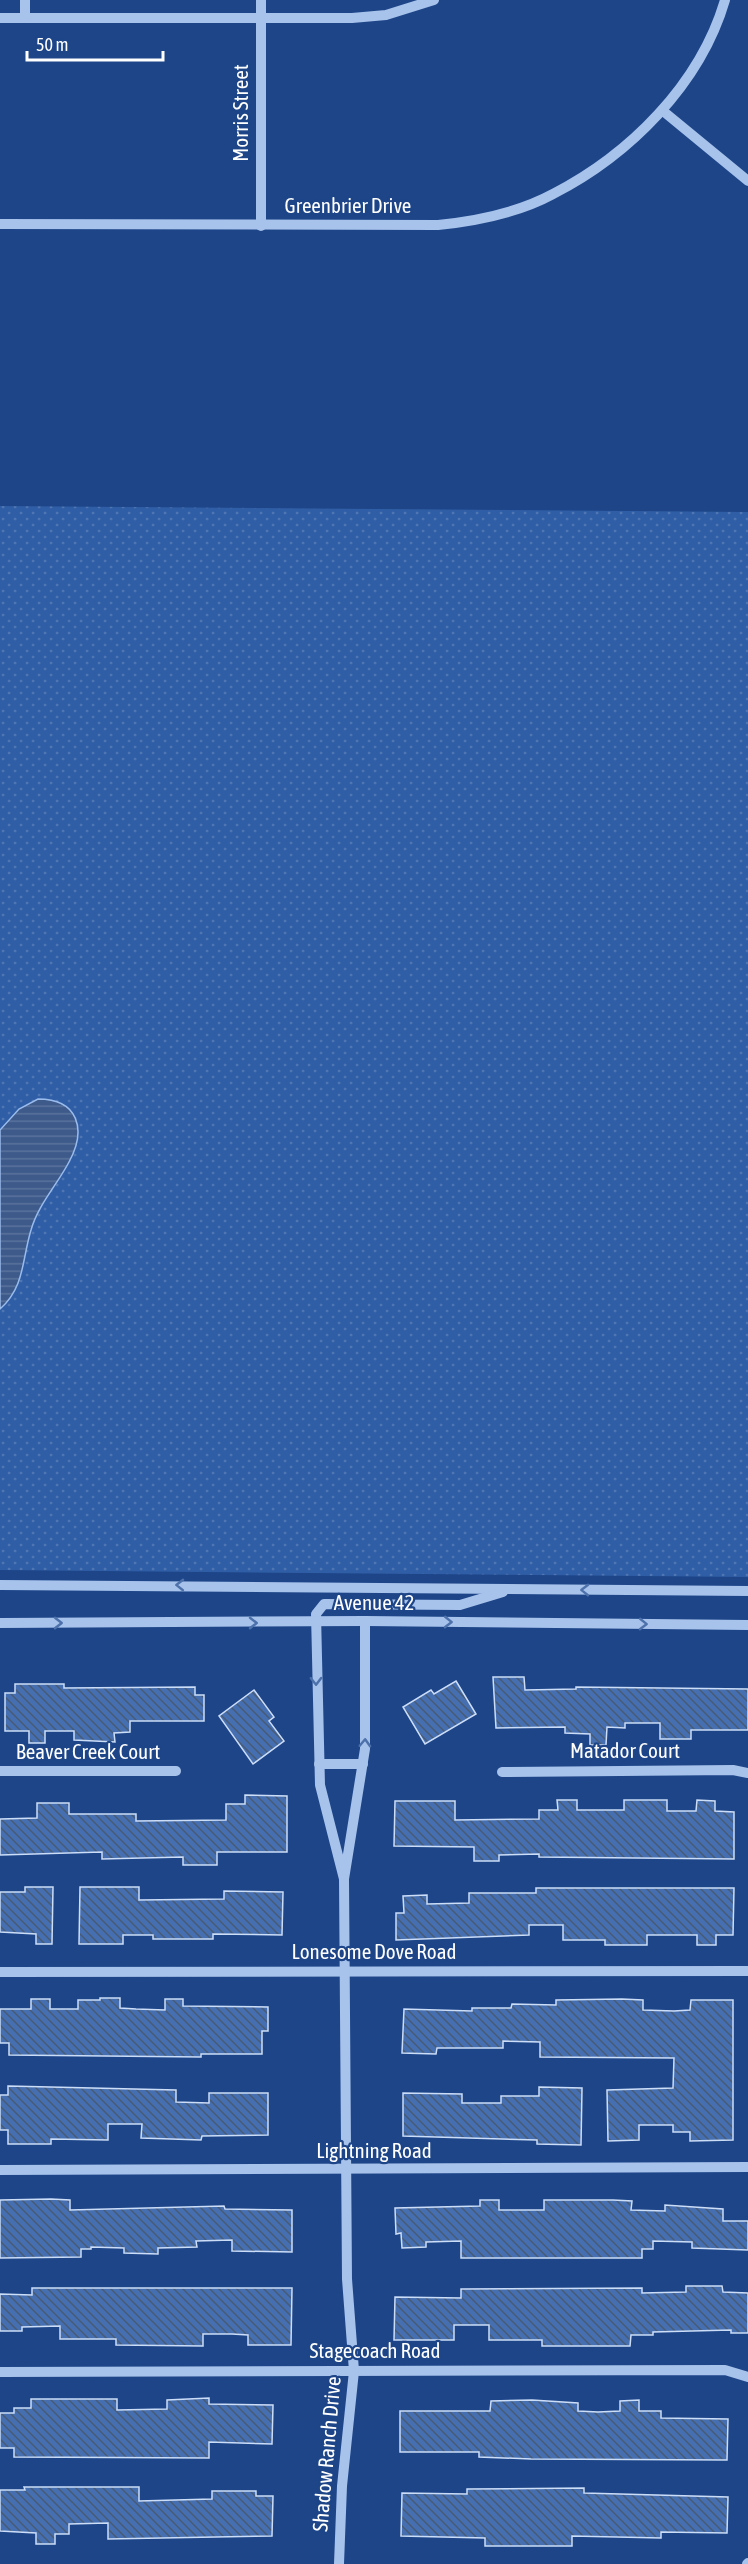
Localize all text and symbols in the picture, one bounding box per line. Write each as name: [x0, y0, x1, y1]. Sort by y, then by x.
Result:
scale bar: [27, 24, 164, 62]
text: 50 m: [36, 34, 68, 55]
street label: Morris Street: [228, 64, 252, 162]
street label: Greenbrier Drive: [285, 193, 411, 217]
one-way arrow: [175, 1579, 184, 1591]
one-way arrow: [580, 1584, 589, 1596]
street label: Avenue 42: [334, 1590, 414, 1614]
one-way arrow: [444, 1616, 453, 1628]
one-way arrow: [54, 1617, 63, 1629]
one-way arrow: [249, 1617, 258, 1629]
one-way arrow: [639, 1618, 648, 1630]
one-way arrow: [310, 1677, 323, 1686]
one-way arrow: [358, 1738, 371, 1747]
street label: Matador Court: [570, 1738, 680, 1762]
street label: Beaver Creek Court: [16, 1739, 160, 1763]
street label: Lonesome Dove Road: [292, 1939, 456, 1963]
street label: Lightning Road: [316, 2138, 432, 2162]
street label: Stagecoach Road: [310, 2338, 441, 2362]
street label: Shadow Ranch Drive: [307, 2375, 345, 2533]

